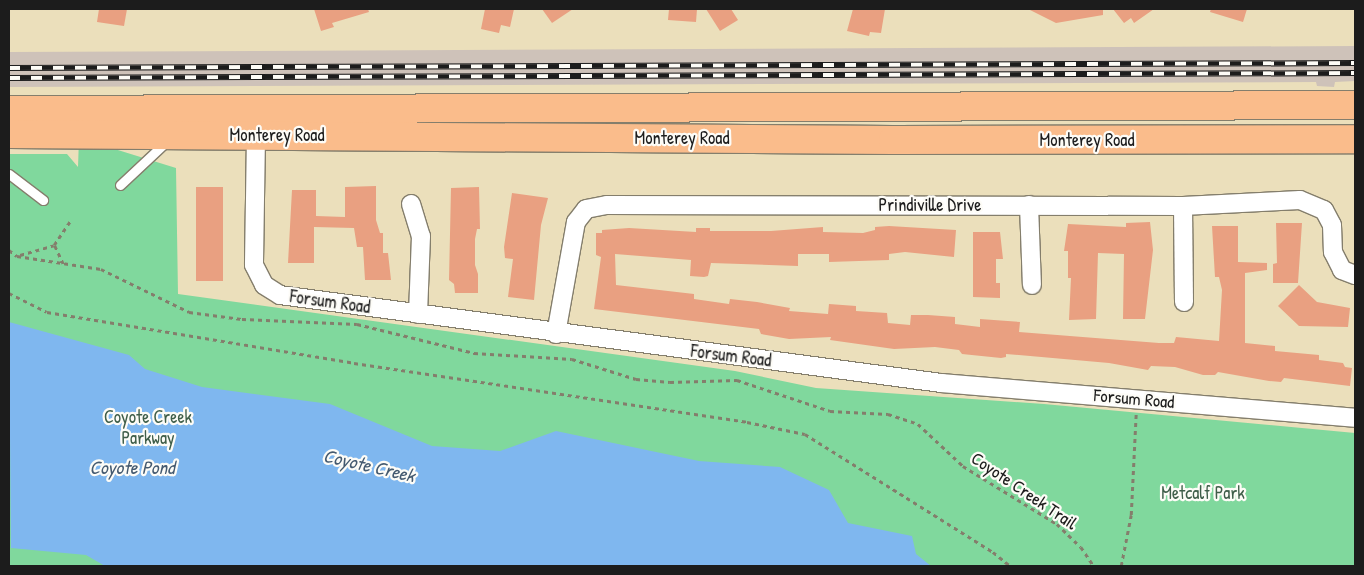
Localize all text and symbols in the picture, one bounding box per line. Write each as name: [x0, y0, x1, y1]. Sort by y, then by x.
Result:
street label: Monterey Road: [230, 124, 324, 146]
street label: Monterey Road: [635, 127, 729, 149]
street label: Monterey Road: [1040, 129, 1134, 151]
street label: Prindiville Drive: [879, 194, 981, 216]
street label: Forsum Road: [288, 286, 372, 318]
street label: Forsum Road: [690, 340, 772, 372]
street label: Forsum Road: [1093, 385, 1175, 413]
park label: Coyote Creek Parkway: [104, 407, 192, 449]
water label: Coyote Creek: [321, 444, 417, 488]
street label: Coyote Creek Trail: [967, 448, 1081, 534]
water label: Coyote Pond: [89, 457, 175, 479]
park label: Metcalf Park: [1161, 482, 1245, 504]

